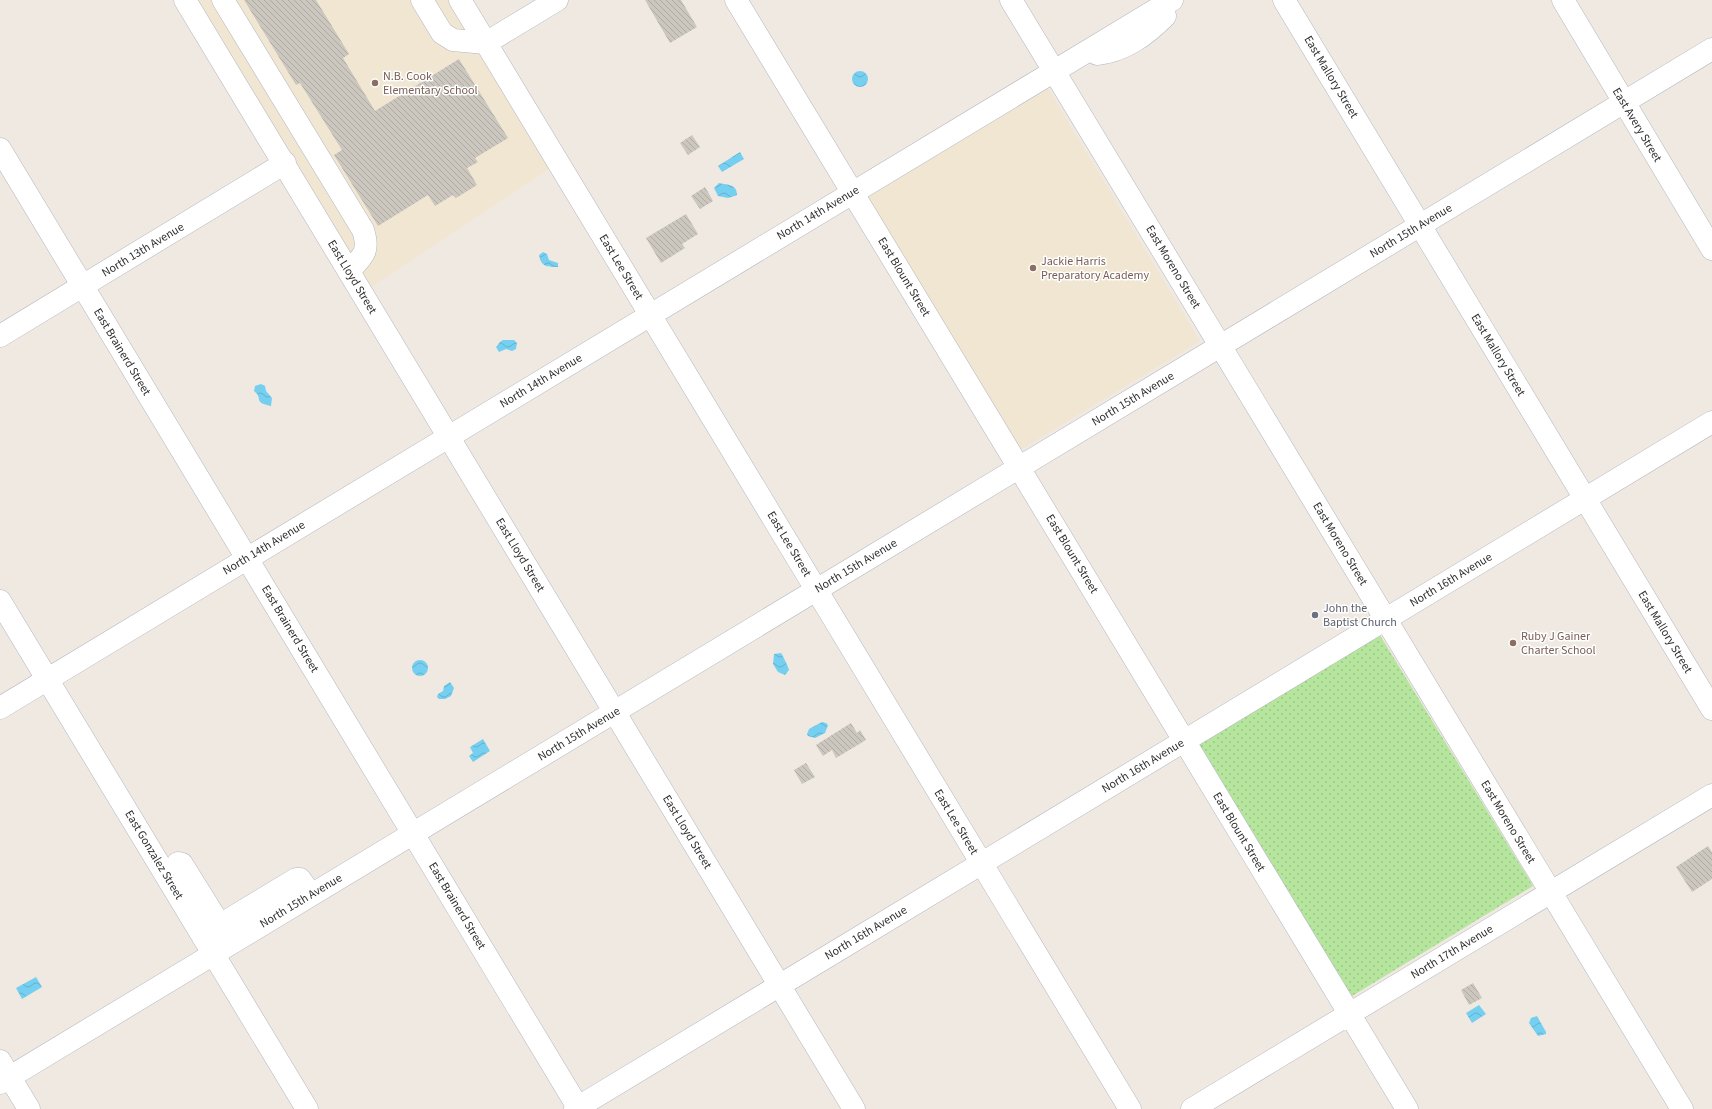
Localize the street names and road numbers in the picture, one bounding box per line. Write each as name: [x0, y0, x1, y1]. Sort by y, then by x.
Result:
street label: East Mallory Street: [1300, 33, 1362, 121]
street label: East Avery Street: [1608, 85, 1666, 165]
street label: North 14th Avenue: [774, 182, 862, 244]
street label: North 15th Avenue: [1367, 200, 1455, 262]
street label: North 13th Avenue: [99, 219, 187, 281]
street label: East Moreno Street: [1141, 222, 1205, 312]
street label: East Lee Street: [595, 231, 647, 303]
street label: East Blount Street: [874, 234, 934, 320]
street label: East Lloyd Street: [323, 237, 381, 317]
street label: East Brainerd Street: [89, 305, 155, 399]
street label: East Mallory Street: [1467, 311, 1529, 399]
street label: North 14th Avenue: [497, 350, 585, 412]
street label: North 15th Avenue: [1089, 368, 1177, 430]
street label: East Moreno Street: [1308, 499, 1372, 589]
street label: East Lee Street: [763, 508, 815, 580]
street label: East Blount Street: [1042, 511, 1102, 597]
street label: East Lloyd Street: [491, 515, 549, 595]
street label: North 14th Avenue: [220, 517, 308, 579]
street label: North 15th Avenue: [812, 535, 900, 597]
street label: North 16th Avenue: [1407, 549, 1495, 611]
street label: East Brainerd Street: [257, 582, 323, 676]
street label: East Mallory Street: [1634, 588, 1696, 676]
street label: North 15th Avenue: [535, 703, 623, 765]
street label: North 16th Avenue: [1099, 735, 1187, 797]
street label: East Moreno Street: [1476, 777, 1540, 867]
street label: East Lee Street: [930, 786, 982, 858]
street label: East Blount Street: [1209, 789, 1269, 875]
street label: East Lloyd Street: [658, 792, 716, 872]
street label: East Gonzalez Street: [121, 807, 187, 903]
street label: East Brainerd Street: [424, 859, 490, 953]
street label: North 15th Avenue: [257, 870, 345, 932]
street label: North 16th Avenue: [822, 902, 910, 964]
street label: North 17th Avenue: [1408, 921, 1496, 983]

